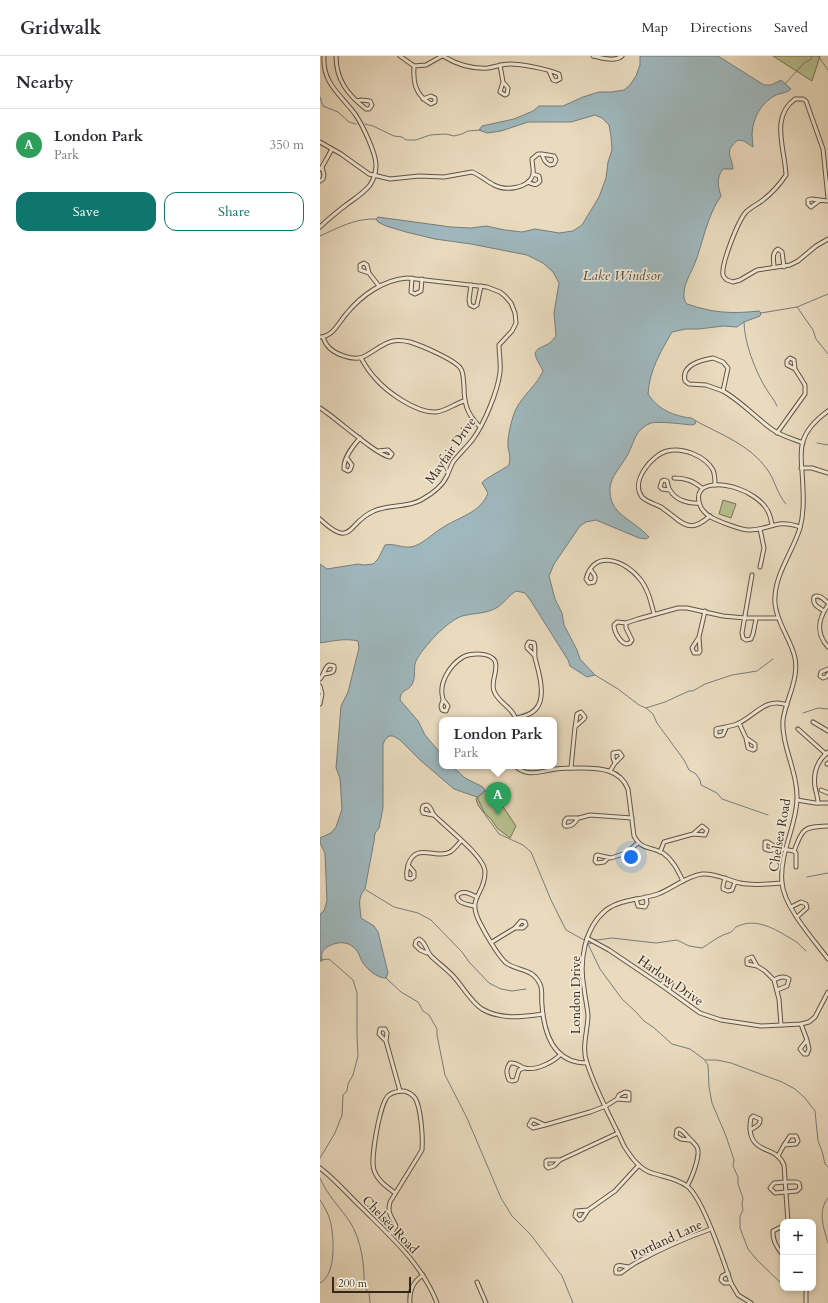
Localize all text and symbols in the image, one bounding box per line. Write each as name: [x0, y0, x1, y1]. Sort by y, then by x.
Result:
text: Gridwalk: [20, 15, 101, 41]
text: Map: [642, 18, 668, 37]
text: Directions: [690, 18, 752, 37]
text: Saved: [774, 18, 808, 37]
text: Nearby: [16, 71, 73, 94]
text: London Park: [54, 126, 143, 146]
text: A: [24, 136, 34, 154]
text: 350 m: [270, 136, 304, 154]
text: Park: [54, 146, 79, 164]
button: Save: [16, 192, 156, 231]
button: Share: [164, 192, 304, 231]
water label: Lake Windsor: [583, 266, 662, 285]
street label: Mayfair Drive: [421, 414, 481, 488]
popup: [439, 717, 557, 769]
text: London Park: [453, 724, 543, 744]
text: Park: [453, 744, 478, 762]
pin: A: [485, 782, 511, 815]
street label: Chelsea Road: [765, 797, 795, 873]
your location: [621, 847, 641, 867]
street label: Harlow Drive: [634, 951, 707, 1010]
street label: London Drive: [567, 956, 585, 1034]
street label: Chelsea Road: [358, 1192, 423, 1258]
street label: Portland Lane: [628, 1215, 705, 1264]
map controls: [780, 1219, 816, 1291]
button: +: [780, 1219, 816, 1255]
button: −: [780, 1255, 816, 1291]
scale bar: [332, 1275, 411, 1294]
text: 200 m: [338, 1276, 367, 1291]

